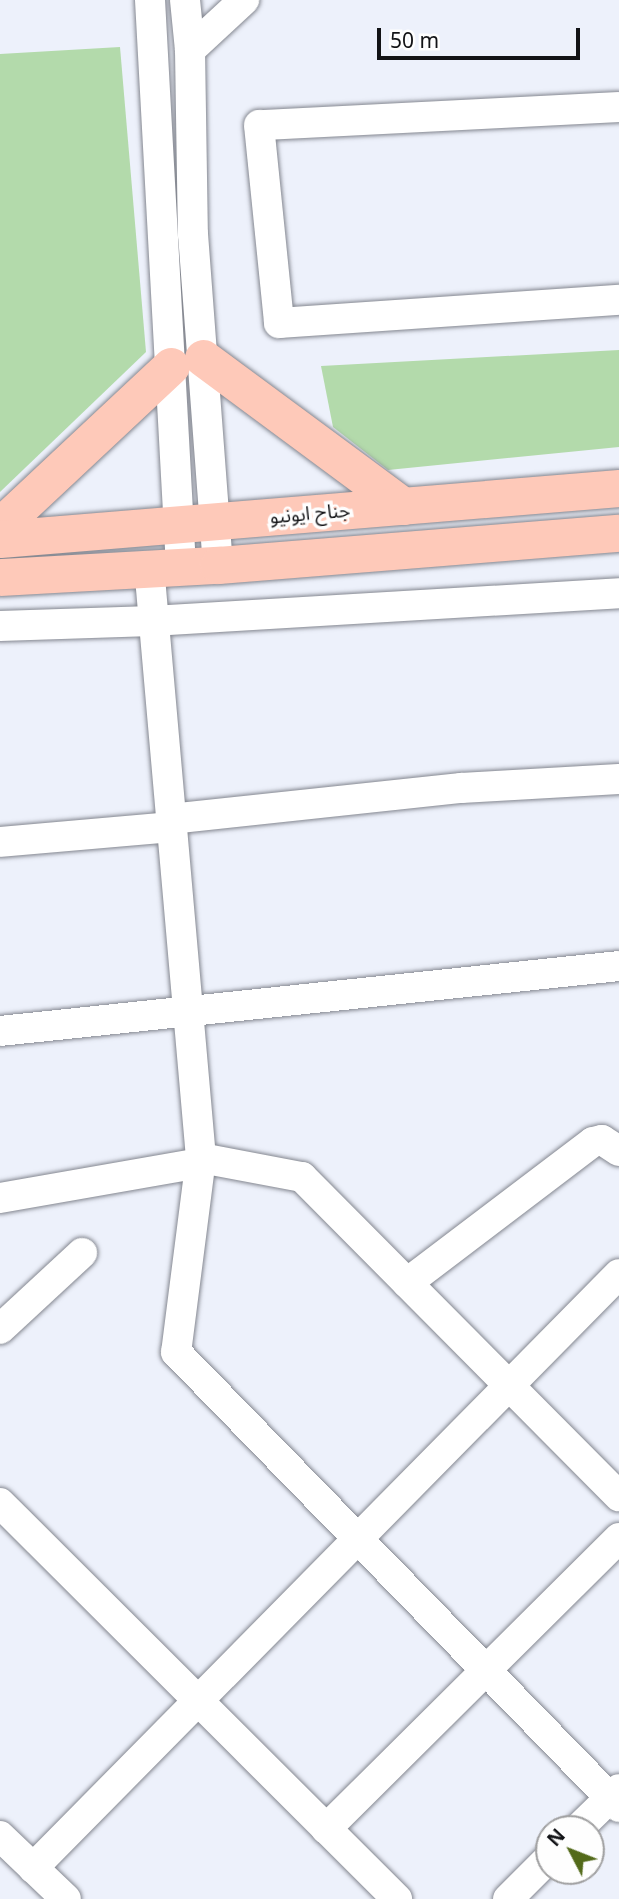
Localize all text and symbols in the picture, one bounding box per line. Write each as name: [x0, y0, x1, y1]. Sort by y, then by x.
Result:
scale bar: [381, 14, 584, 58]
text: 50 m: [390, 26, 439, 54]
street label: جناح ایونیو: [269, 499, 351, 529]
north arrow: [535, 1815, 605, 1885]
text: N: [541, 1823, 571, 1852]

